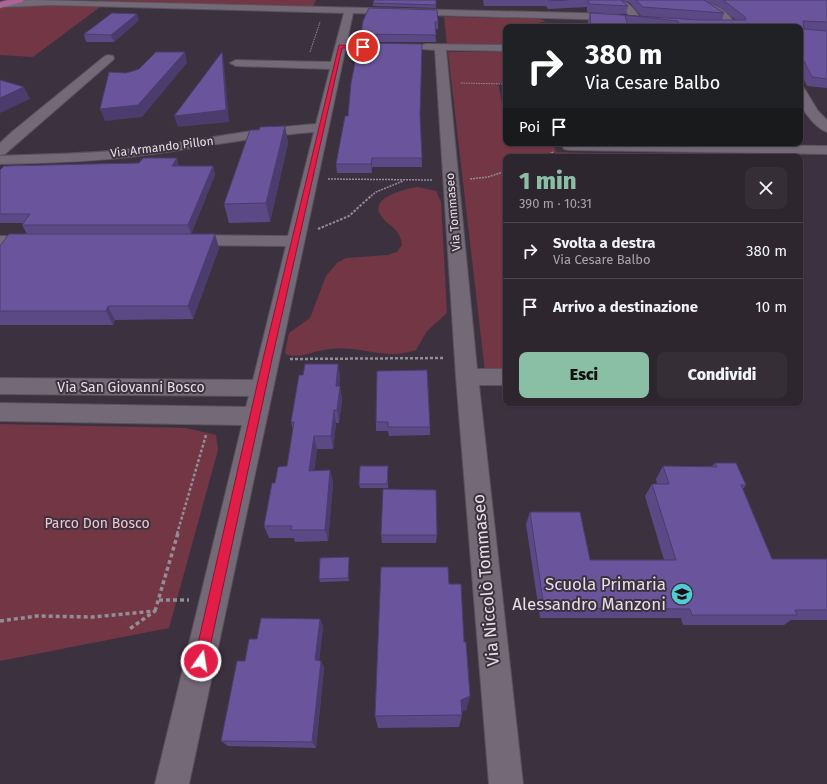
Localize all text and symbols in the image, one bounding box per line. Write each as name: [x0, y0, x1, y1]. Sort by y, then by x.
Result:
pin: [346, 30, 380, 64]
icon: arrive: [352, 36, 374, 58]
text: 380 m: [585, 38, 663, 71]
icon: right: [519, 40, 571, 92]
text: Via Cesare Balbo: [585, 72, 720, 94]
icon: arrive: [548, 116, 570, 138]
text: Poi: [519, 118, 540, 136]
street label: Via Armando Pillon: [110, 134, 214, 160]
text: 1 min: [519, 167, 577, 195]
button: close: [745, 167, 787, 209]
street label: Via Tommaseo: [443, 172, 463, 252]
text: 390 m · 10:31: [519, 196, 592, 211]
text: Svolta a destra: [553, 234, 655, 252]
icon: right: [519, 240, 541, 262]
text: 380 m: [746, 242, 787, 260]
text: Via Cesare Balbo: [553, 252, 651, 267]
icon: arrive: [519, 296, 541, 318]
text: Arrivo a destinazione: [553, 298, 698, 316]
text: 10 m: [755, 298, 787, 316]
button: Esci: [519, 352, 649, 398]
button: Condividi: [657, 352, 787, 398]
street label: Via San Giovanni Bosco: [57, 379, 205, 396]
street label: Via Niccolò Tommaseo: [468, 493, 504, 667]
park label: Parco Don Bosco: [44, 515, 150, 532]
place label: Scuola Primaria Alessandro Manzoni: [512, 574, 666, 615]
school or university icon: Scuola Primaria Alessandro Manzoni: [669, 581, 695, 607]
position arrow: [180, 640, 222, 682]

